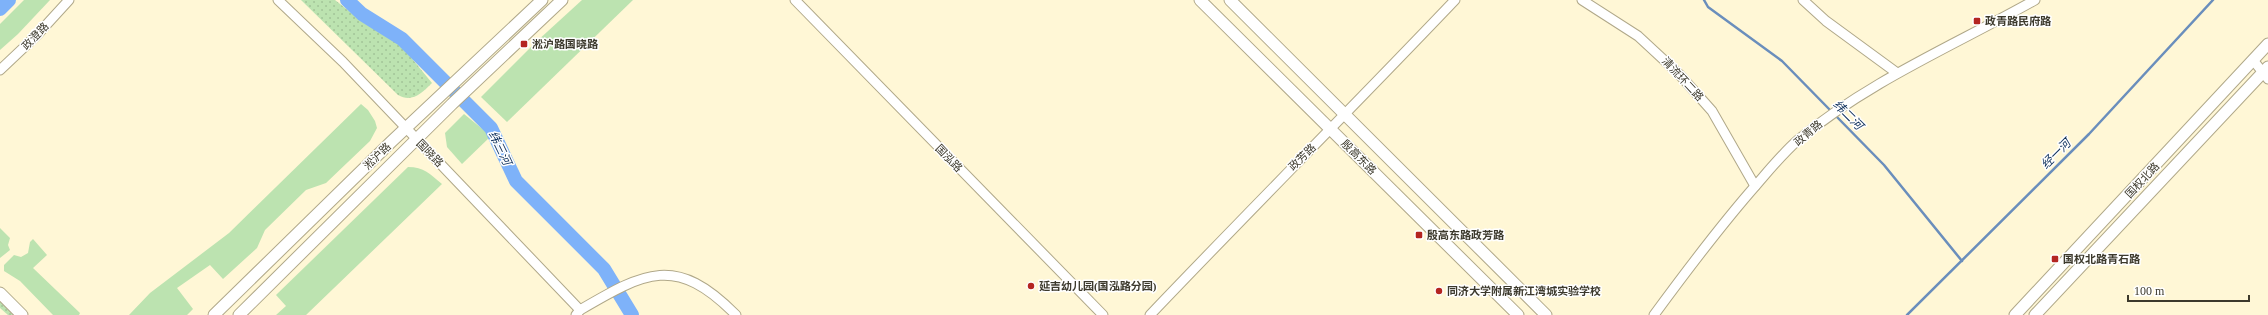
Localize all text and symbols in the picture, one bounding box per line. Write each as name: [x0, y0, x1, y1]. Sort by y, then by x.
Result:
place label: 政青路民府路: [1985, 15, 2052, 27]
marker: 政青路民府路: [1972, 16, 1982, 26]
street label: 政澄路: [19, 20, 51, 52]
place label: 淞沪路国晓路: [532, 38, 599, 50]
marker: 淞沪路国晓路: [519, 39, 529, 49]
street label: 清流环二路: [1660, 55, 1706, 103]
water label: 纬二河: [1830, 97, 1867, 134]
street label: 政青路: [1792, 118, 1824, 148]
water label: 纬三河: [486, 129, 515, 169]
water label: 经一河: [2038, 135, 2075, 172]
street label: 国晓路: [414, 137, 446, 169]
street label: 殷高东路: [1339, 137, 1379, 177]
street label: 淞沪路: [361, 140, 393, 172]
street label: 政芳路: [1286, 141, 1318, 173]
street label: 国泓路: [933, 142, 965, 174]
street label: 国权北路: [2123, 160, 2161, 200]
place label: 殷高东路政芳路: [1427, 229, 1505, 241]
marker: 殷高东路政芳路: [1414, 230, 1424, 240]
place label: 国权北路青石路: [2063, 253, 2141, 265]
marker: 国权北路青石路: [2050, 254, 2060, 264]
scale bar: [2128, 277, 2249, 303]
place label: 延吉幼儿园(国泓路分园): [1039, 280, 1157, 293]
marker: 延吉幼儿园(国泓路分园): [1026, 281, 1036, 291]
text: 100 m: [2134, 284, 2165, 298]
place label: 同济大学附属新江湾城实验学校: [1447, 285, 1601, 297]
marker: 同济大学附属新江湾城实验学校: [1434, 286, 1444, 296]

